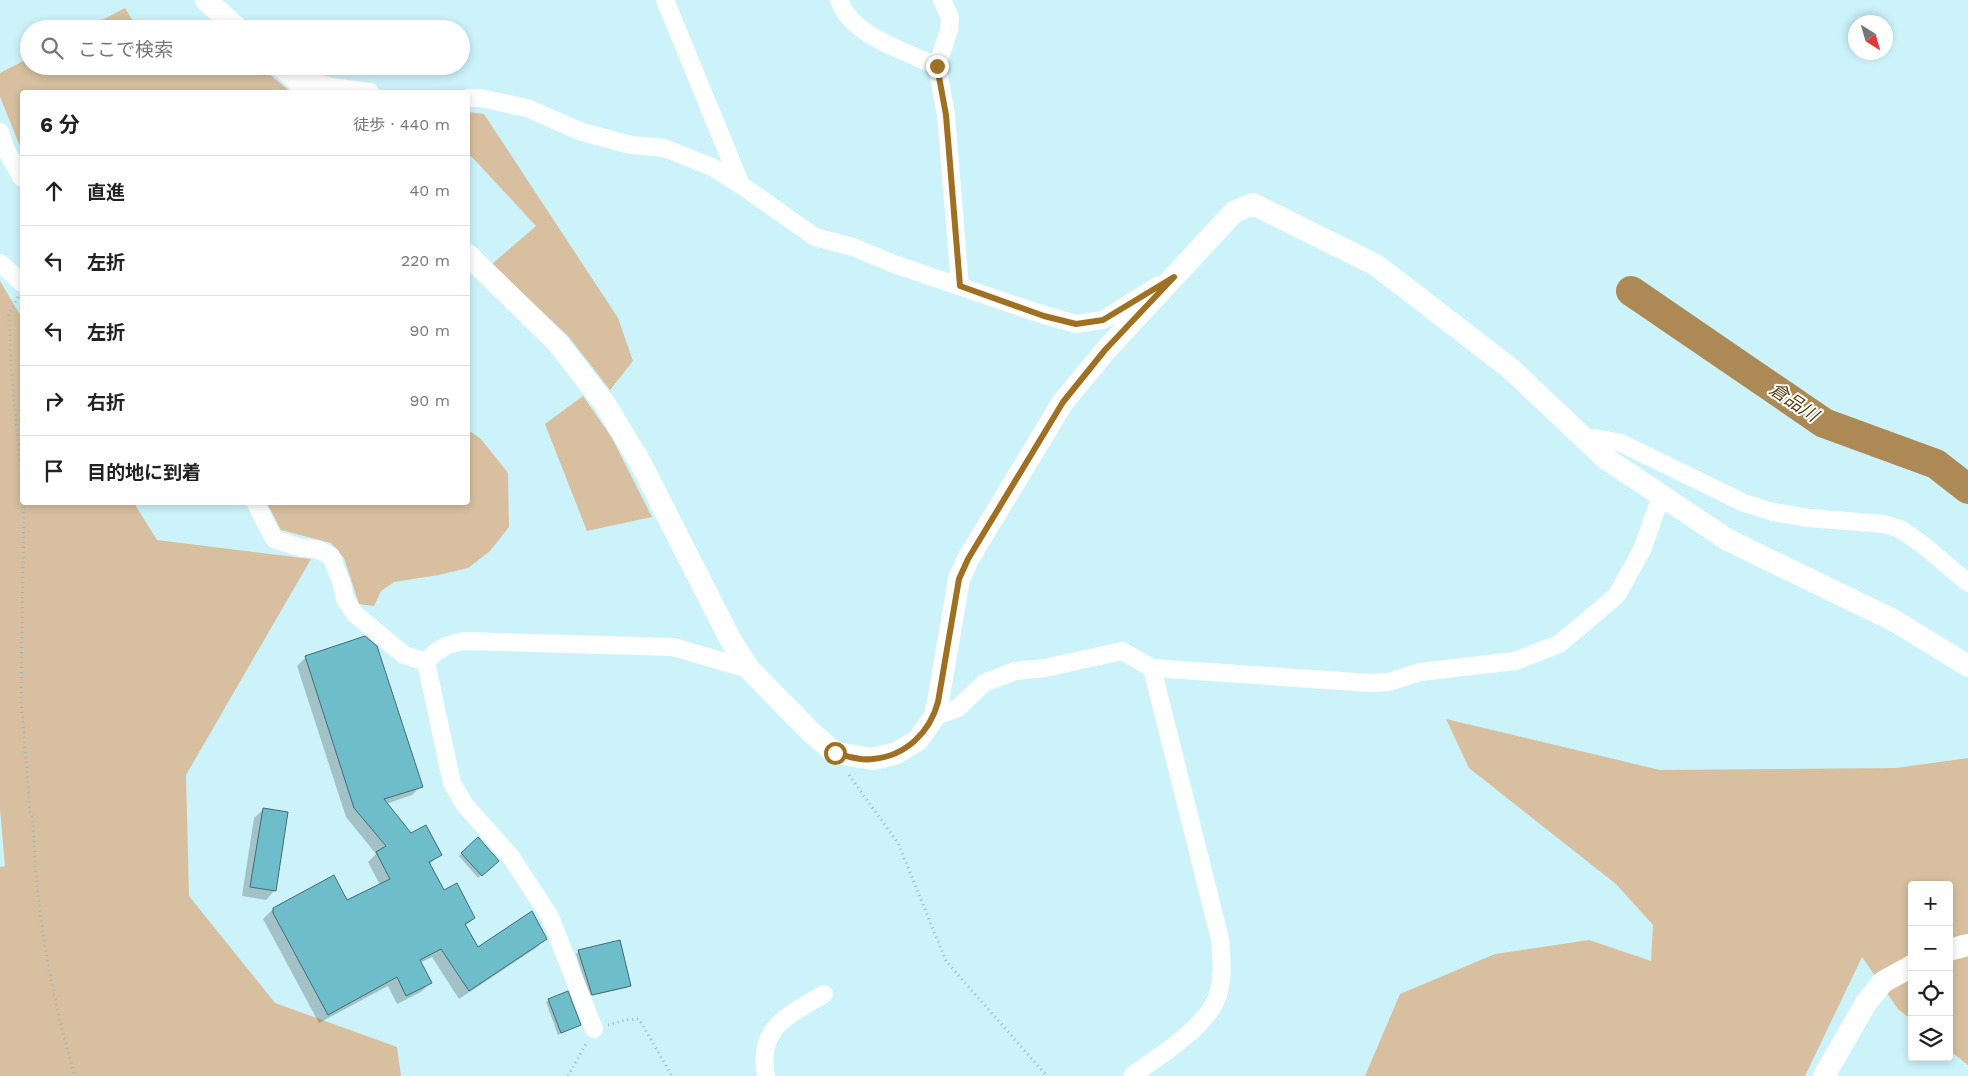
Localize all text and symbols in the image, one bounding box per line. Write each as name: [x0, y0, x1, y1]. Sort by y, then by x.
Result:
north arrow: [1848, 15, 1893, 60]
search box: [20, 20, 470, 75]
icon: search: [38, 34, 66, 62]
text: ここで検索: [78, 38, 173, 61]
route end: [926, 55, 949, 78]
text: 6 分: [40, 112, 80, 137]
text: 徒歩 · 440 m: [353, 115, 450, 134]
icon: ahead: [40, 177, 68, 205]
text: 直進: [87, 181, 125, 204]
text: 40 m: [410, 181, 450, 200]
icon: left: [40, 247, 68, 275]
text: 左折: [87, 251, 125, 274]
text: 220 m: [401, 251, 450, 270]
icon: left: [40, 317, 68, 345]
text: 左折: [87, 321, 125, 344]
text: 90 m: [409, 321, 450, 340]
water label: 倉品川: [1766, 378, 1824, 427]
icon: right: [40, 387, 68, 415]
text: 右折: [87, 391, 125, 414]
text: 90 m: [409, 391, 450, 410]
icon: arrive: [40, 457, 68, 485]
text: 目的地に到着: [87, 461, 201, 484]
route start: [824, 742, 847, 765]
map controls: [1908, 881, 1953, 1061]
button: +: [1908, 881, 1953, 926]
button: −: [1908, 926, 1953, 971]
button: locate: [1908, 971, 1953, 1016]
button: layers: [1908, 1016, 1953, 1061]

